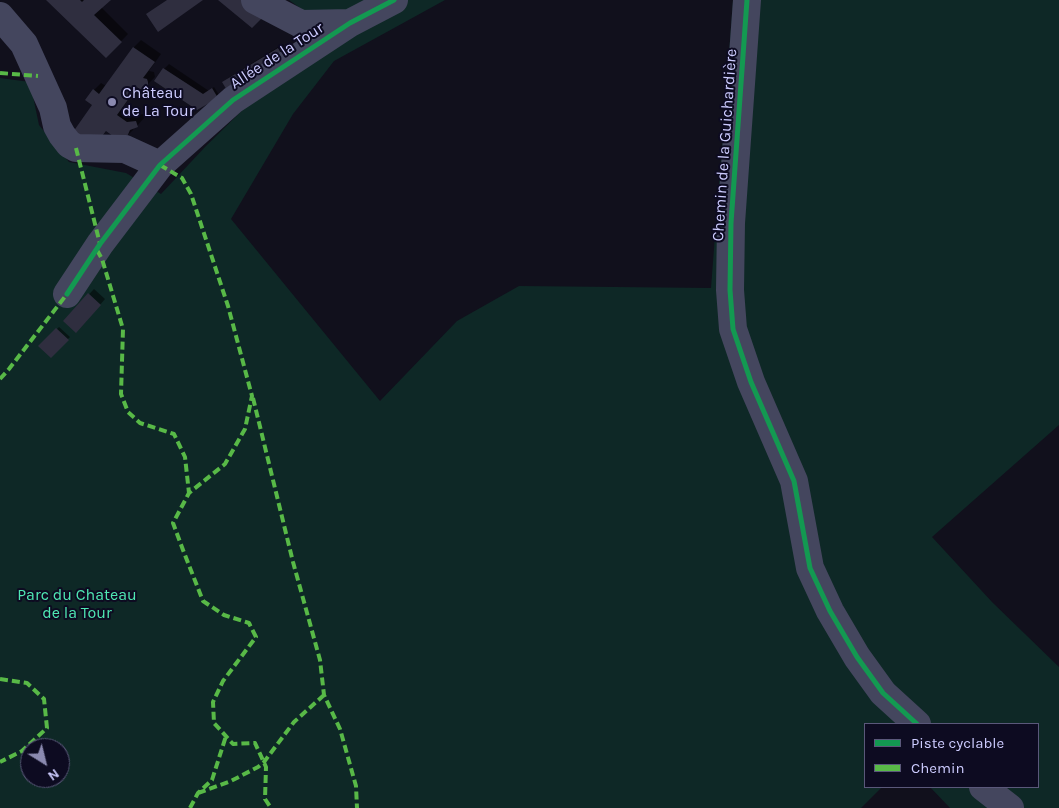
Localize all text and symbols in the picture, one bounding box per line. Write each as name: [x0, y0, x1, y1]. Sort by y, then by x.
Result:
street label: Allée de la Tour: [227, 19, 327, 93]
street label: Chemin de la Guichardière: [709, 48, 741, 242]
place label: Château de La Tour: [122, 83, 195, 121]
marker: Château de La Tour: [106, 96, 118, 108]
park label: Parc du Chateau de la Tour: [17, 585, 137, 623]
legend: [864, 723, 1039, 788]
text: Piste cyclable: [911, 734, 1004, 752]
north arrow: [20, 738, 70, 788]
text: Chemin: [911, 759, 965, 777]
text: N: [44, 765, 63, 785]

